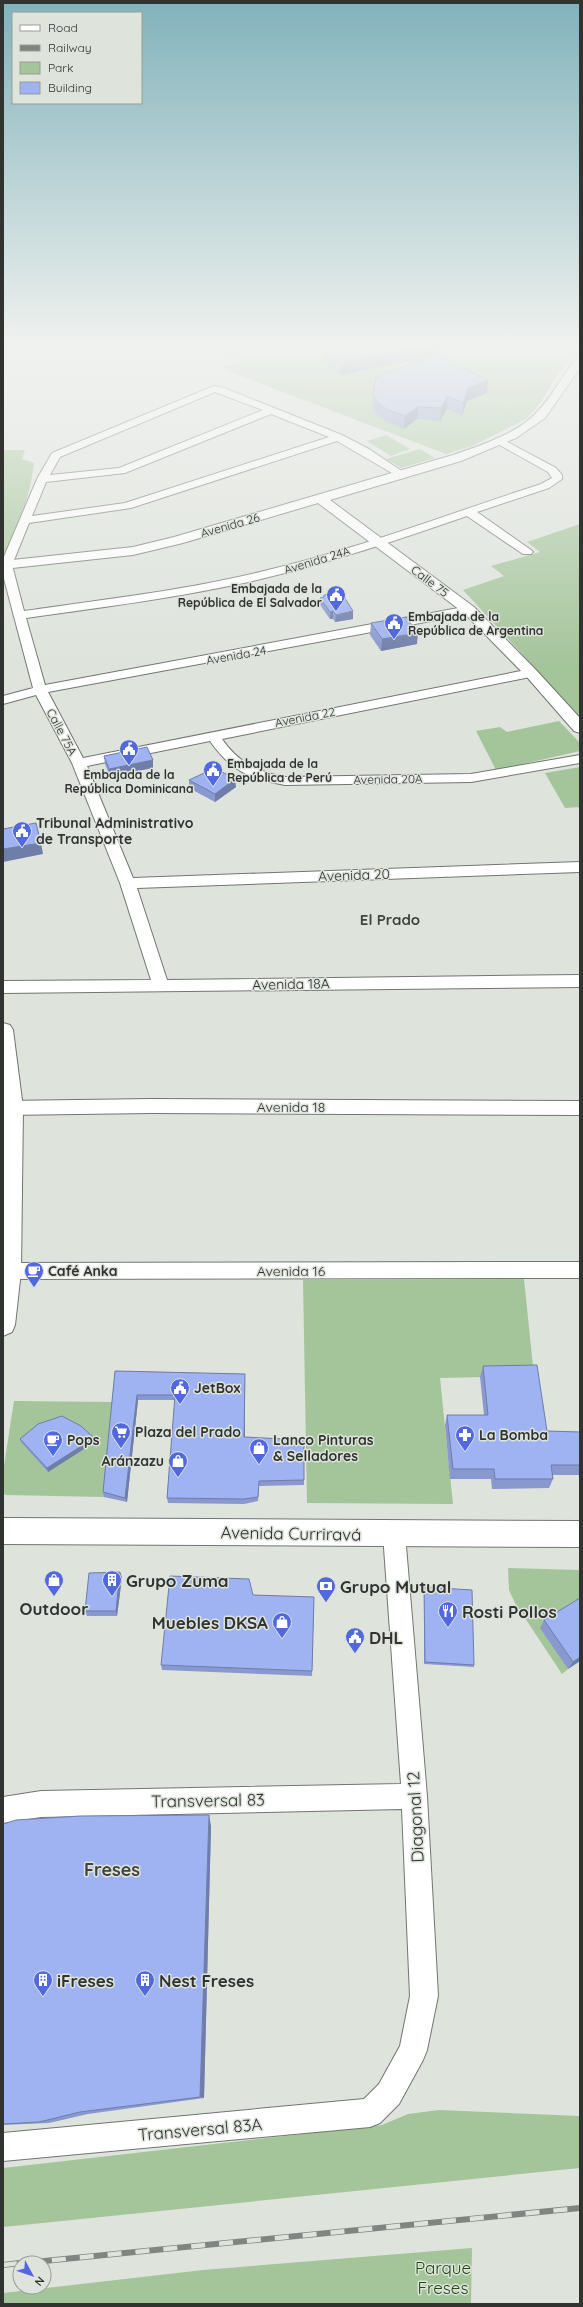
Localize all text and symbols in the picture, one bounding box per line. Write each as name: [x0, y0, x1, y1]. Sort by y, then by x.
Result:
legend: [12, 12, 142, 104]
text: Road: [48, 20, 78, 35]
text: Railway: [48, 40, 92, 55]
text: Park: [48, 60, 73, 75]
text: Building: [48, 80, 92, 95]
street label: Avenida 26: [199, 509, 262, 541]
street label: Avenida 24A: [282, 543, 352, 577]
street label: Calle 75: [408, 562, 452, 600]
place label: Embajada de la República de El Salvador: [178, 581, 322, 610]
public building icon: Embajada de la República de El Salvador: [325, 584, 347, 612]
place label: Embajada de la República de Argentina: [408, 609, 543, 638]
public building icon: Embajada de la República de Argentina: [383, 612, 405, 640]
street label: Avenida 24: [205, 642, 267, 668]
street label: Avenida 22: [274, 704, 337, 730]
street label: Calle 75A: [43, 706, 81, 758]
public building icon: Embajada de la República Dominicana: [118, 738, 140, 766]
place label: Embajada de la República de Perú: [227, 756, 332, 785]
public building icon: Embajada de la República de Perú: [202, 759, 224, 787]
place label: Embajada de la República Dominicana: [64, 767, 194, 796]
street label: Avenida 20A: [353, 771, 423, 787]
place label: Tribunal Administrativo de Transporte: [36, 814, 194, 848]
public building icon: Tribunal Administrativo de Transporte: [11, 820, 33, 848]
street label: Avenida 20: [318, 865, 390, 885]
district label: El Prado: [360, 910, 420, 929]
street label: Avenida 18A: [252, 974, 330, 994]
street label: Avenida 18: [257, 1098, 325, 1116]
cafe icon: Café Anka: [23, 1260, 45, 1288]
place label: Café Anka: [48, 1262, 117, 1280]
street label: Avenida 16: [257, 1262, 326, 1280]
public building icon: JetBox: [169, 1377, 191, 1405]
place label: JetBox: [194, 1379, 241, 1397]
supermarket icon: Plaza del Prado: [110, 1421, 132, 1449]
place label: Plaza del Prado: [135, 1423, 241, 1441]
pharmacy icon: La Bomba: [454, 1424, 476, 1452]
place label: La Bomba: [479, 1426, 548, 1444]
cafe icon: Pops: [42, 1429, 64, 1457]
place label: Pops: [67, 1431, 100, 1449]
place label: Lanco Pinturas & Selladores: [273, 1431, 374, 1465]
shop icon: Lanco Pinturas & Selladores: [248, 1437, 270, 1465]
shop icon: Aránzazu: [167, 1450, 189, 1478]
place label: Aránzazu: [101, 1452, 164, 1470]
street label: Avenida Curriravá: [220, 1521, 362, 1545]
shop icon: Outdoor: [43, 1569, 65, 1597]
building icon: Grupo Zuma: [101, 1569, 123, 1597]
place label: Grupo Zuma: [126, 1570, 229, 1591]
bank icon: Grupo Mutual: [315, 1575, 337, 1603]
place label: Grupo Mutual: [340, 1576, 451, 1597]
place label: Outdoor: [19, 1598, 89, 1619]
restaurant icon: Rosti Pollos: [437, 1600, 459, 1628]
place label: Rosti Pollos: [462, 1601, 557, 1622]
shop icon: Muebles DKSA: [271, 1611, 293, 1639]
place label: Muebles DKSA: [152, 1612, 268, 1633]
public building icon: DHL: [344, 1626, 366, 1654]
place label: DHL: [369, 1627, 403, 1648]
street label: Diagonal 12: [402, 1771, 428, 1863]
street label: Transversal 83: [151, 1789, 265, 1811]
district label: Freses: [84, 1858, 140, 1881]
building icon: iFreses: [32, 1969, 54, 1997]
building icon: Nest Freses: [134, 1969, 156, 1997]
place label: iFreses: [57, 1970, 114, 1991]
place label: Nest Freses: [159, 1970, 254, 1991]
street label: Transversal 83A: [137, 2113, 263, 2145]
north arrow: [12, 2255, 52, 2295]
park label: Parque Freses: [415, 2257, 471, 2298]
text: N: [32, 2274, 48, 2289]

